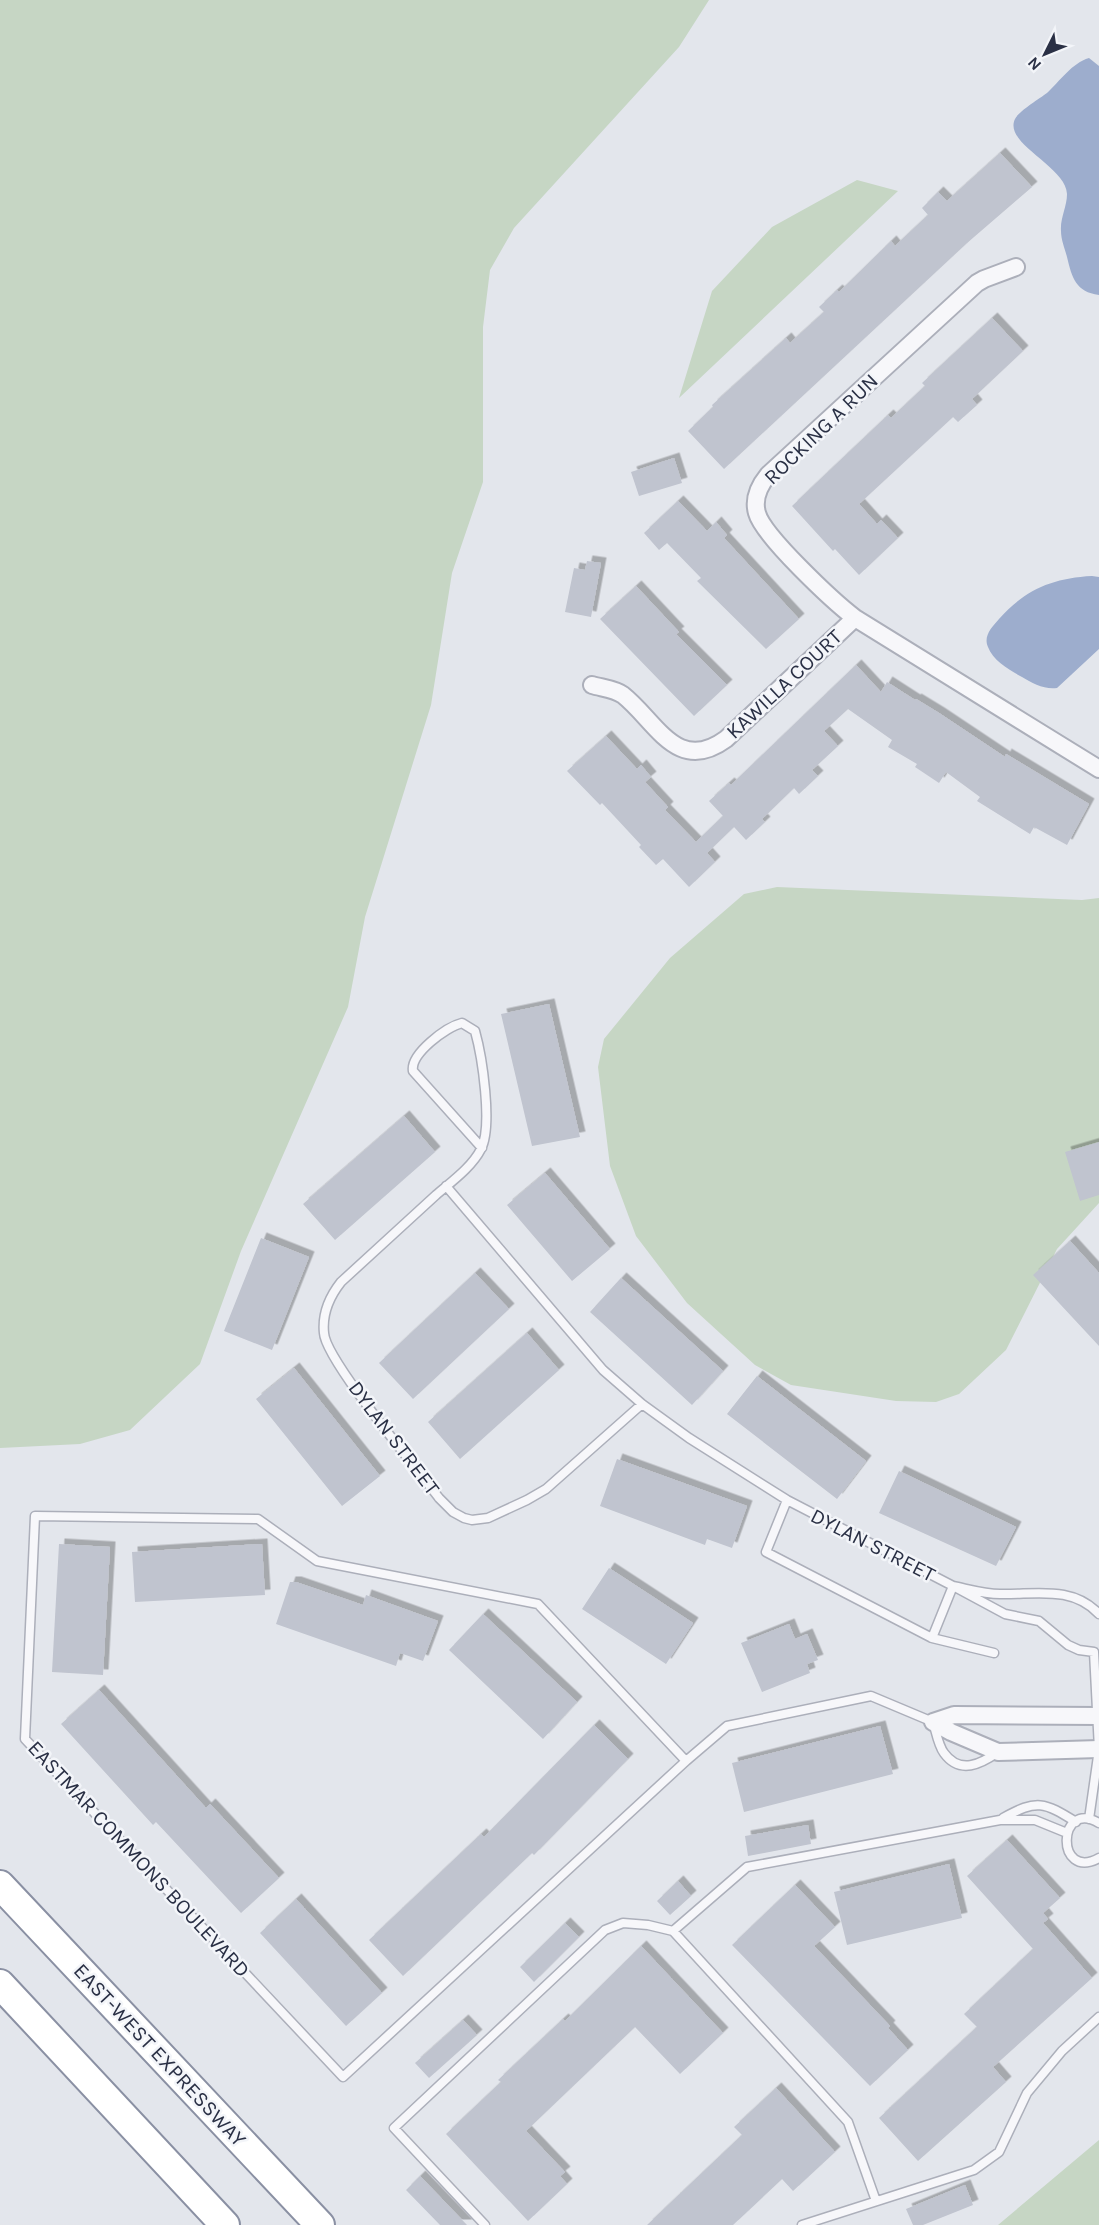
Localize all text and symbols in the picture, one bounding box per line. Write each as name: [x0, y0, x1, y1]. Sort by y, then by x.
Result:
north arrow: [1015, 24, 1075, 84]
text: N: [1024, 53, 1045, 75]
street label: ROCKING A RUN: [759, 369, 883, 489]
street label: KAWILLA COURT: [721, 624, 847, 744]
street label: DYLAN STREET: [343, 1376, 445, 1500]
street label: DYLAN STREET: [807, 1503, 940, 1587]
street label: EASTMAR COMMONS BOULEVARD: [23, 1736, 255, 1982]
street label: EAST-WEST EXPRESSWAY: [69, 1959, 251, 2152]

